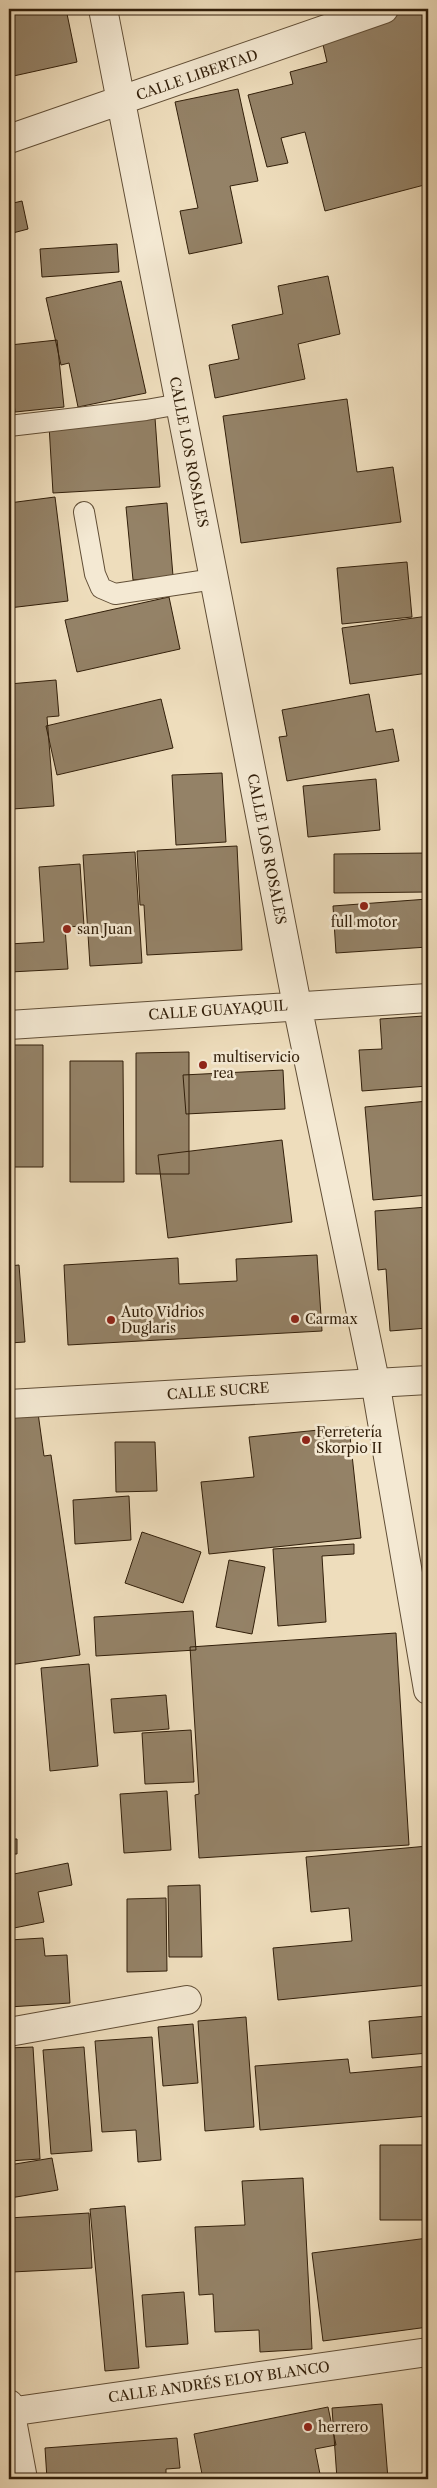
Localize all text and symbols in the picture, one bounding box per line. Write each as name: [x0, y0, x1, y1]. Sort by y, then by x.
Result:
street label: CALLE LIBERTAD: [134, 46, 260, 104]
street label: CALLE LOS ROSALES: [166, 375, 212, 529]
street label: CALLE LOS ROSALES: [244, 772, 290, 926]
marker: full motor: [358, 900, 370, 912]
place label: full motor: [331, 913, 397, 931]
place label: san Juan: [77, 920, 133, 938]
marker: san Juan: [61, 923, 73, 935]
street label: CALLE GUAYAQUIL: [148, 996, 288, 1024]
place label: multiservicio rea: [213, 1048, 300, 1082]
marker: multiservicio rea: [197, 1059, 209, 1071]
place label: Auto Vidrios Duglaris: [120, 1303, 204, 1337]
place label: Carmax: [305, 1310, 358, 1328]
marker: Carmax: [289, 1313, 301, 1325]
marker: Auto Vidrios Duglaris: [105, 1314, 117, 1326]
street label: CALLE SUCRE: [166, 1378, 270, 1404]
place label: Ferretería Skorpio II: [316, 1423, 383, 1457]
marker: Ferretería Skorpio II: [300, 1434, 312, 1446]
street label: CALLE ANDRÉS ELOY BLANCO: [107, 2358, 331, 2406]
place label: herrero: [318, 2418, 368, 2436]
marker: herrero: [302, 2421, 314, 2433]

